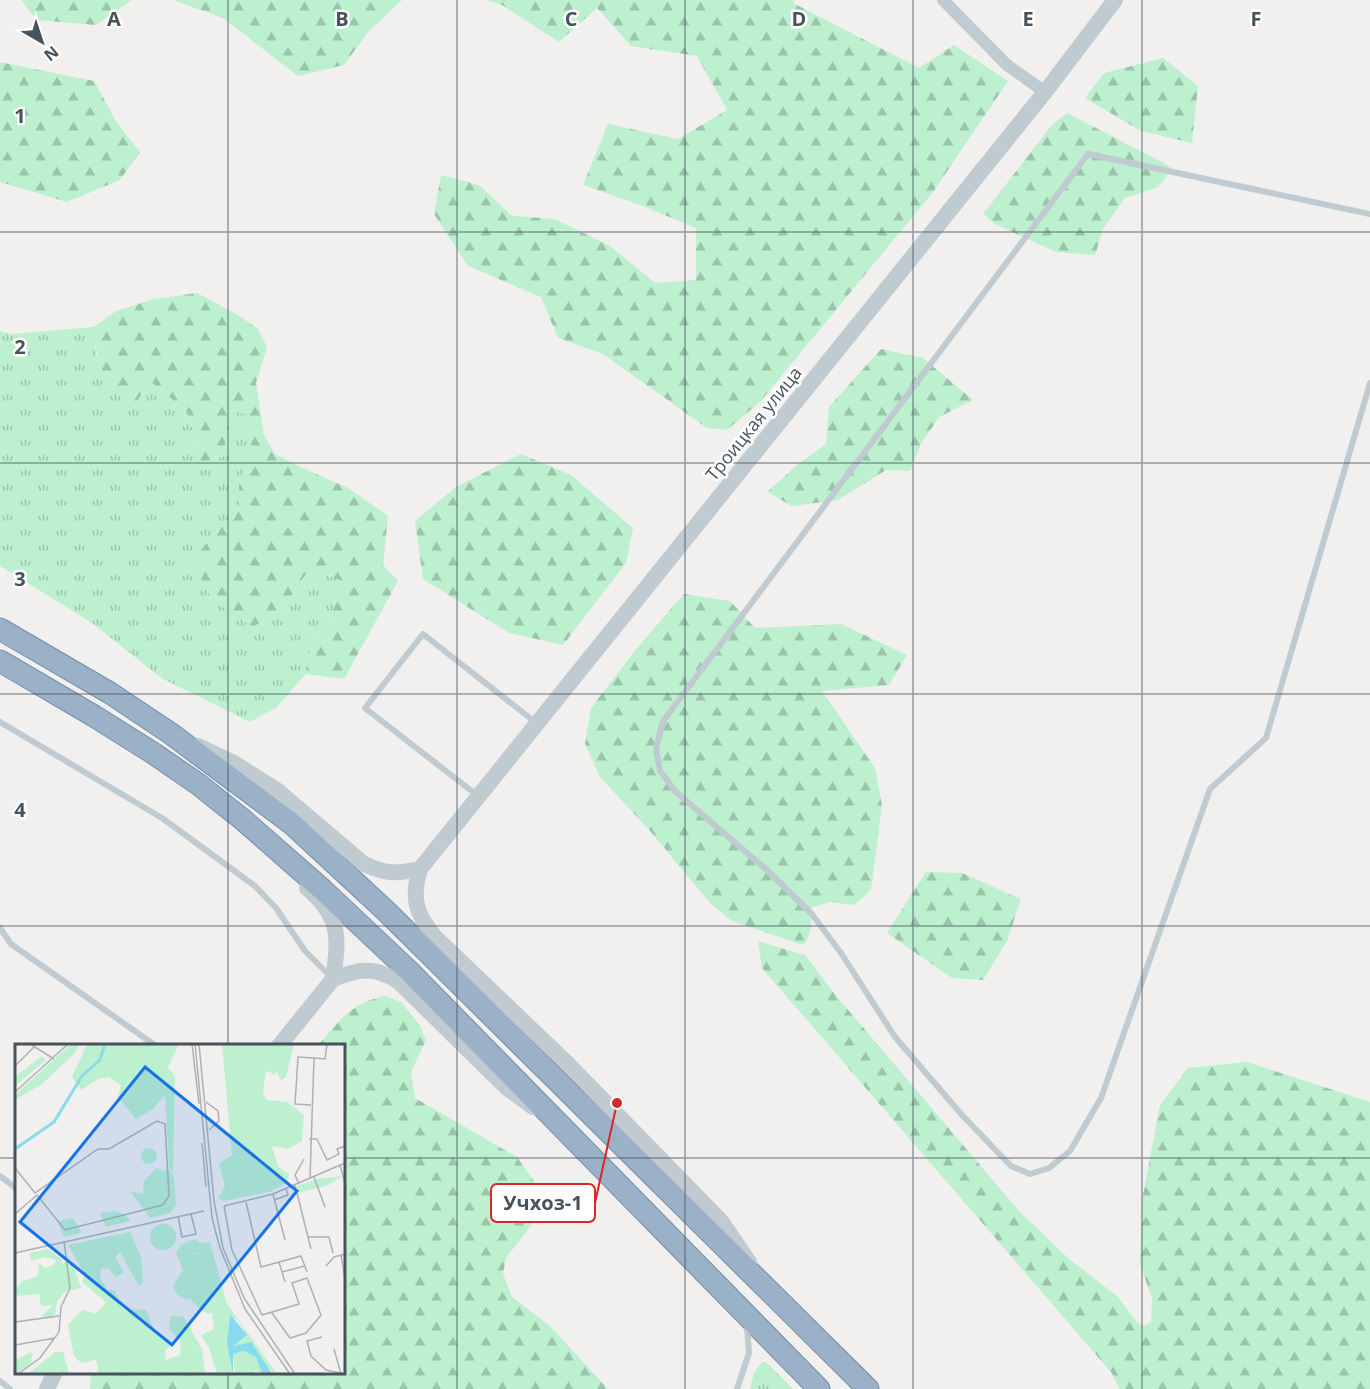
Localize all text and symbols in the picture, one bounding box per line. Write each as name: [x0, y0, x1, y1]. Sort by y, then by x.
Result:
text: A: [107, 5, 121, 32]
text: B: [335, 5, 349, 32]
text: C: [565, 5, 578, 32]
text: D: [792, 5, 806, 32]
text: E: [1022, 5, 1034, 32]
text: F: [1251, 5, 1261, 32]
north arrow: [12, 12, 72, 72]
text: N: [39, 41, 63, 66]
text: 1: [14, 102, 26, 129]
text: 2: [14, 333, 26, 360]
street label: Троицкая улица: [700, 361, 807, 485]
text: 3: [14, 565, 26, 592]
text: 4: [14, 796, 26, 823]
inset map: [15, 1044, 345, 1374]
callout: Учхоз-1: [491, 1184, 595, 1222]
text: Учхоз-1: [503, 1189, 583, 1216]

